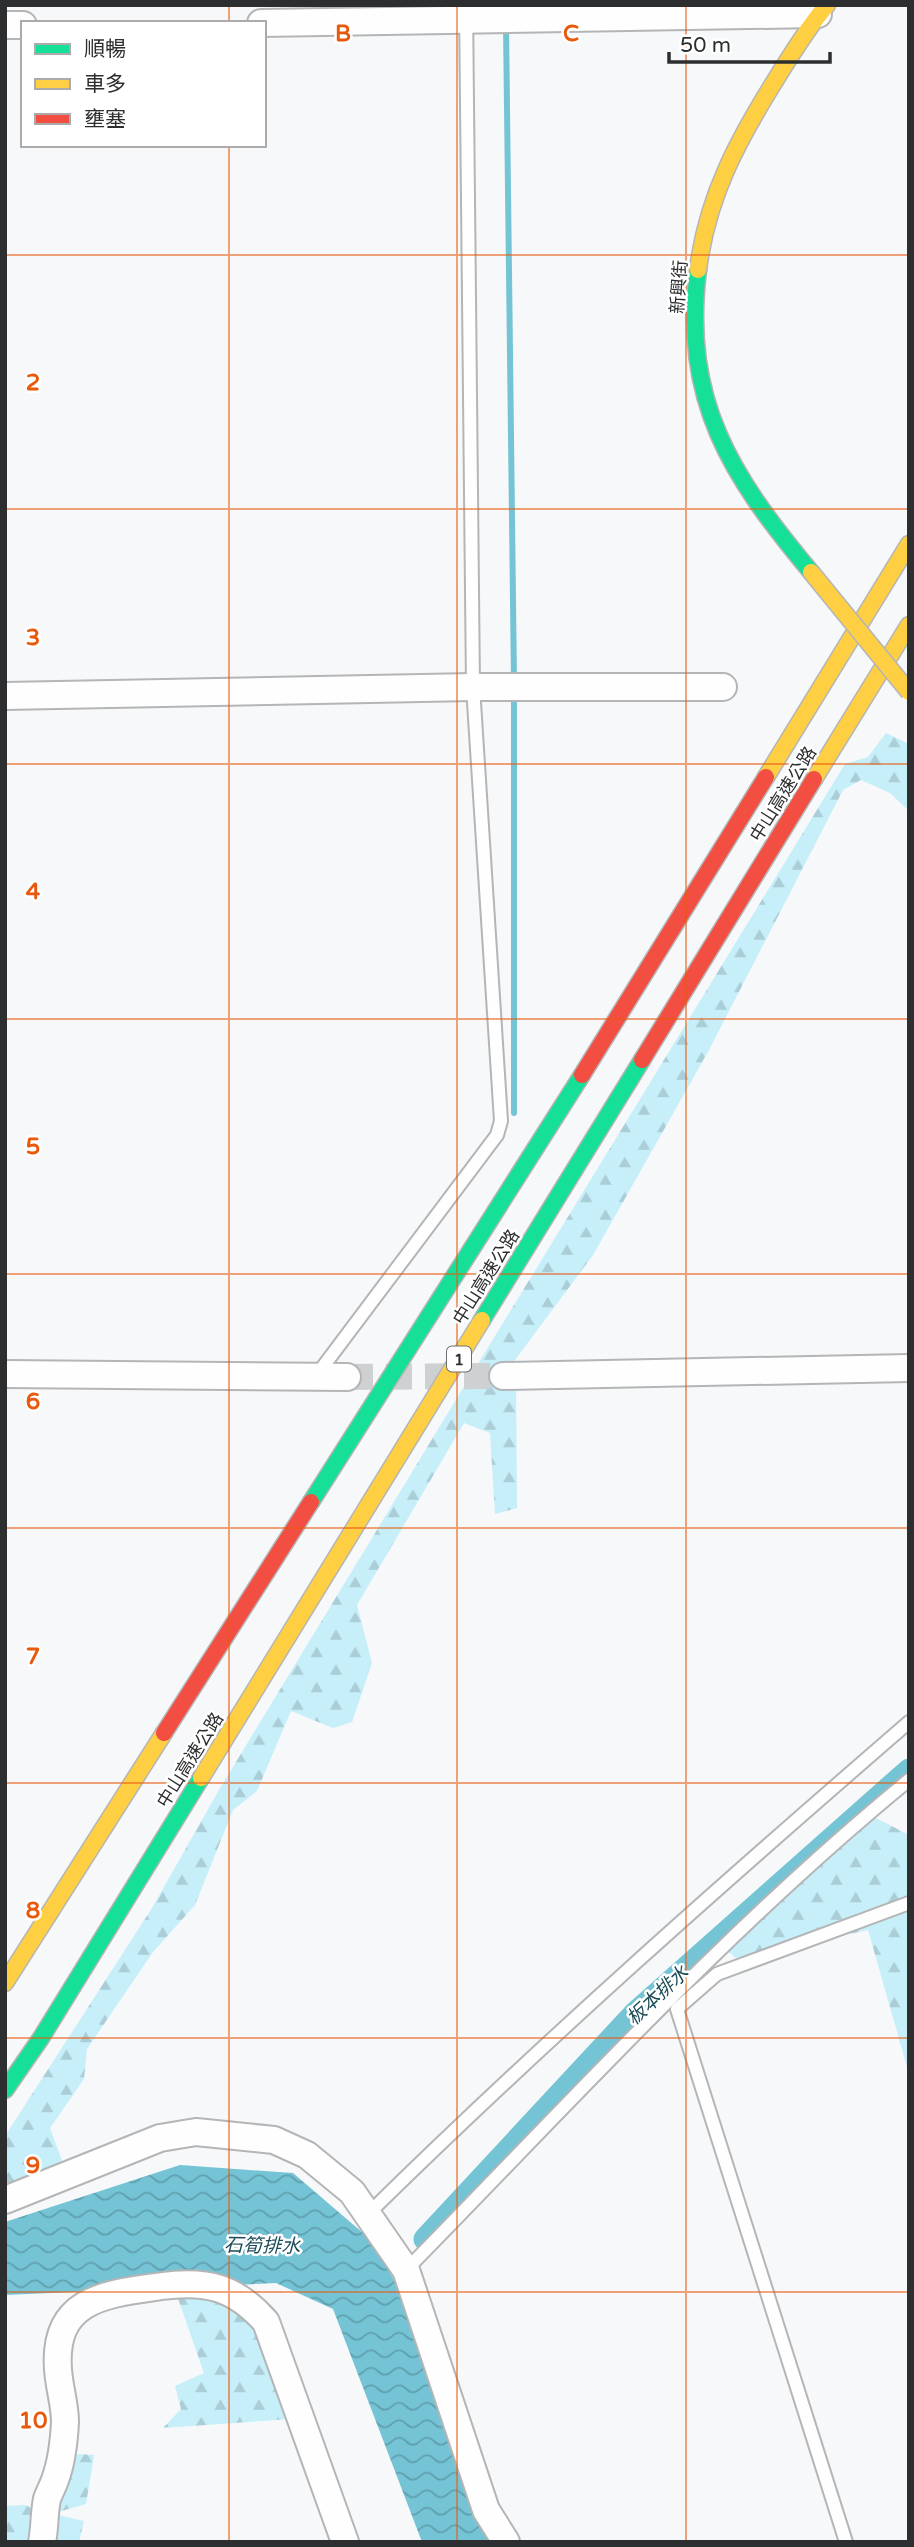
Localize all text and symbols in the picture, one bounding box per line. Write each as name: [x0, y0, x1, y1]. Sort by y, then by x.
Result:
text: B: [335, 20, 351, 48]
text: C: [563, 20, 579, 48]
legend: [21, 21, 266, 147]
scale bar: [669, 21, 830, 65]
text: 50 m: [680, 33, 731, 58]
text: 順暢: [84, 37, 126, 62]
text: 車多: [84, 72, 126, 97]
text: 壅塞: [84, 107, 126, 132]
street label: 新興街: [666, 259, 692, 315]
text: 2: [26, 369, 40, 397]
text: 3: [26, 624, 40, 652]
street label: 中山高速公路: [745, 742, 821, 846]
text: 4: [26, 878, 41, 906]
text: 5: [26, 1133, 40, 1161]
street label: 中山高速公路: [448, 1225, 524, 1329]
road number: 1: [447, 1346, 471, 1372]
text: 6: [26, 1388, 40, 1416]
text: 7: [26, 1643, 40, 1671]
street label: 中山高速公路: [152, 1708, 228, 1812]
text: 8: [26, 1897, 40, 1925]
water label: 板本排水: [622, 1961, 694, 2030]
text: 9: [26, 2152, 40, 2180]
water label: 石筍排水: [224, 2234, 301, 2258]
text: 10: [19, 2407, 47, 2435]

